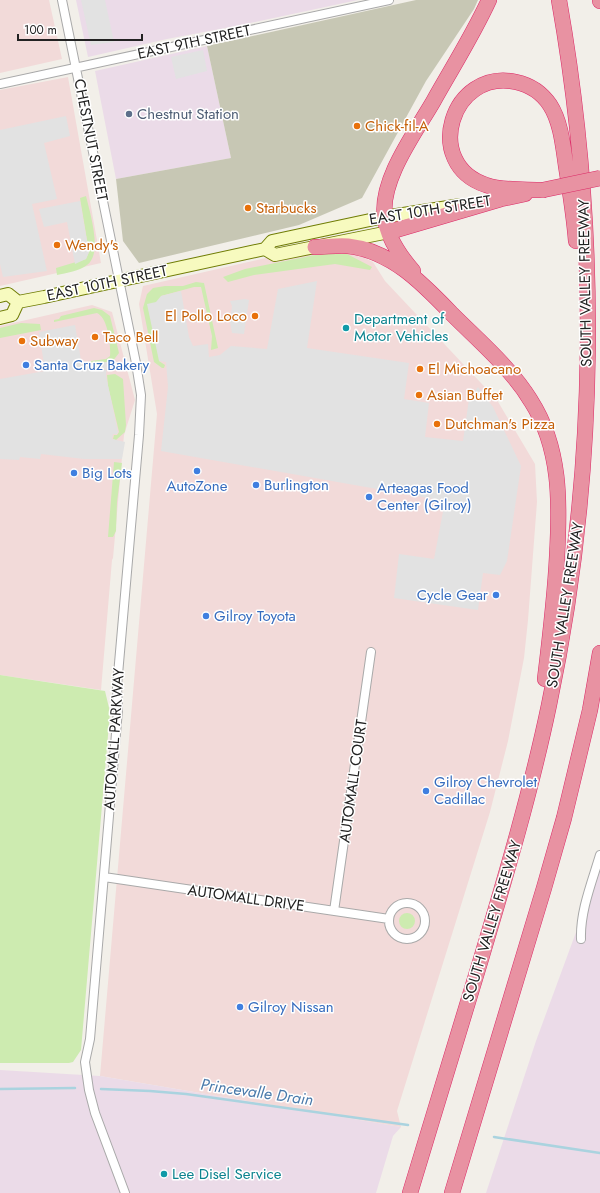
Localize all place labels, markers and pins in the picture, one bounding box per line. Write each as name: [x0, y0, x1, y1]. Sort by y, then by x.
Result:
place label: Chestnut Station: [137, 103, 239, 125]
marker: Chestnut Station: [124, 109, 134, 119]
place label: Chick-fil-A: [365, 115, 429, 137]
marker: Chick-fil-A: [352, 121, 362, 131]
place label: Starbucks: [256, 197, 316, 219]
marker: Starbucks: [243, 203, 253, 213]
place label: Wendy's: [65, 234, 118, 256]
marker: Wendy's: [52, 240, 62, 250]
place label: El Pollo Loco: [165, 305, 247, 327]
place label: Department of Motor Vehicles: [354, 308, 448, 347]
marker: El Pollo Loco: [250, 311, 260, 321]
marker: Department of Motor Vehicles: [341, 323, 351, 333]
place label: Taco Bell: [103, 326, 159, 348]
place label: Subway: [30, 330, 79, 352]
marker: Taco Bell: [90, 332, 100, 342]
marker: Subway: [17, 336, 27, 346]
place label: Santa Cruz Bakery: [34, 354, 150, 376]
place label: El Michoacano: [428, 358, 521, 380]
marker: Santa Cruz Bakery: [21, 360, 31, 370]
marker: El Michoacano: [415, 364, 425, 374]
place label: Asian Buffet: [427, 384, 503, 406]
marker: Asian Buffet: [414, 390, 424, 400]
place label: Dutchman's Pizza: [445, 413, 555, 435]
marker: Dutchman's Pizza: [432, 419, 442, 429]
place label: Big Lots: [82, 462, 132, 484]
marker: AutoZone: [192, 466, 202, 476]
marker: Big Lots: [69, 468, 79, 478]
place label: Burlington: [264, 474, 329, 496]
place label: AutoZone: [167, 475, 228, 497]
place label: Arteagas Food Center (Gilroy): [377, 477, 472, 516]
marker: Burlington: [251, 480, 261, 490]
marker: Arteagas Food Center (Gilroy): [364, 492, 374, 502]
place label: Cycle Gear: [417, 584, 489, 606]
marker: Cycle Gear: [491, 590, 501, 600]
place label: Gilroy Toyota: [214, 605, 296, 627]
marker: Gilroy Toyota: [201, 611, 211, 621]
place label: Gilroy Chevrolet Cadillac: [434, 771, 537, 810]
marker: Gilroy Chevrolet Cadillac: [421, 786, 431, 796]
place label: Gilroy Nissan: [248, 996, 334, 1018]
marker: Gilroy Nissan: [235, 1002, 245, 1012]
place label: Lee Disel Service: [172, 1163, 282, 1185]
marker: Lee Disel Service: [159, 1169, 169, 1179]

